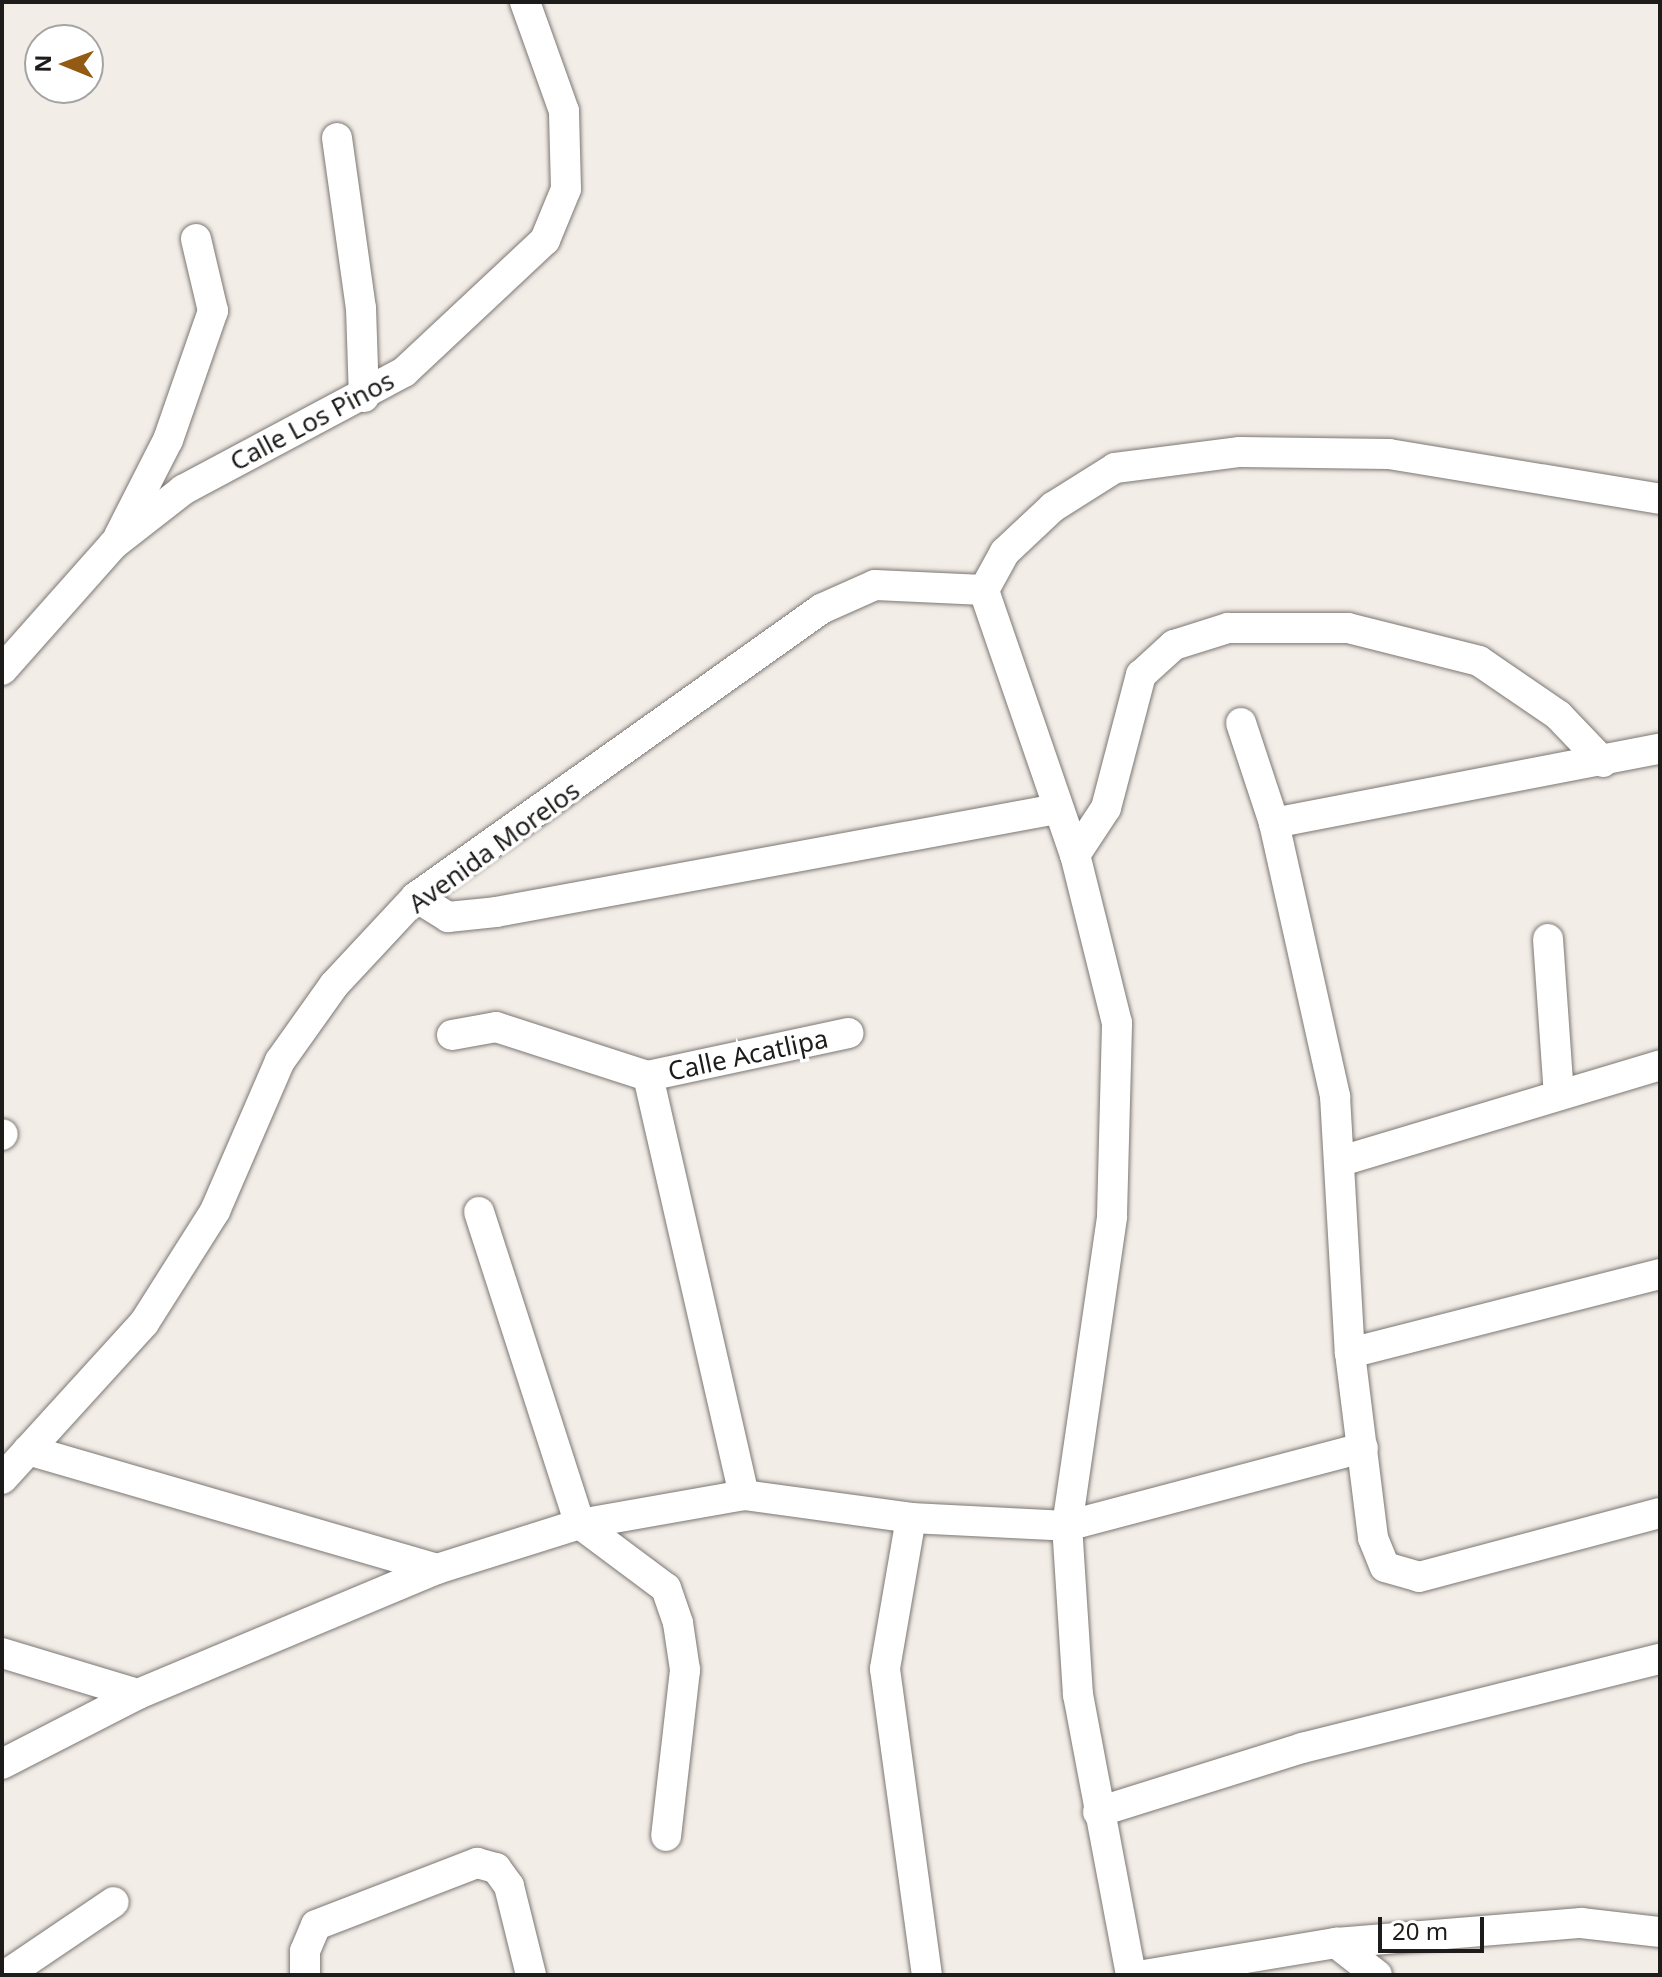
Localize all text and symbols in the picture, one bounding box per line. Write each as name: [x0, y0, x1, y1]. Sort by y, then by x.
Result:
north arrow: [24, 24, 104, 104]
text: N: [27, 54, 57, 73]
street label: Calle Los Pinos: [225, 365, 399, 477]
street label: Avenida Morelos: [402, 775, 586, 919]
street label: Calle Acatlipa: [665, 1023, 831, 1087]
scale bar: [1382, 1901, 1488, 1951]
text: 20 m: [1392, 1914, 1448, 1947]

